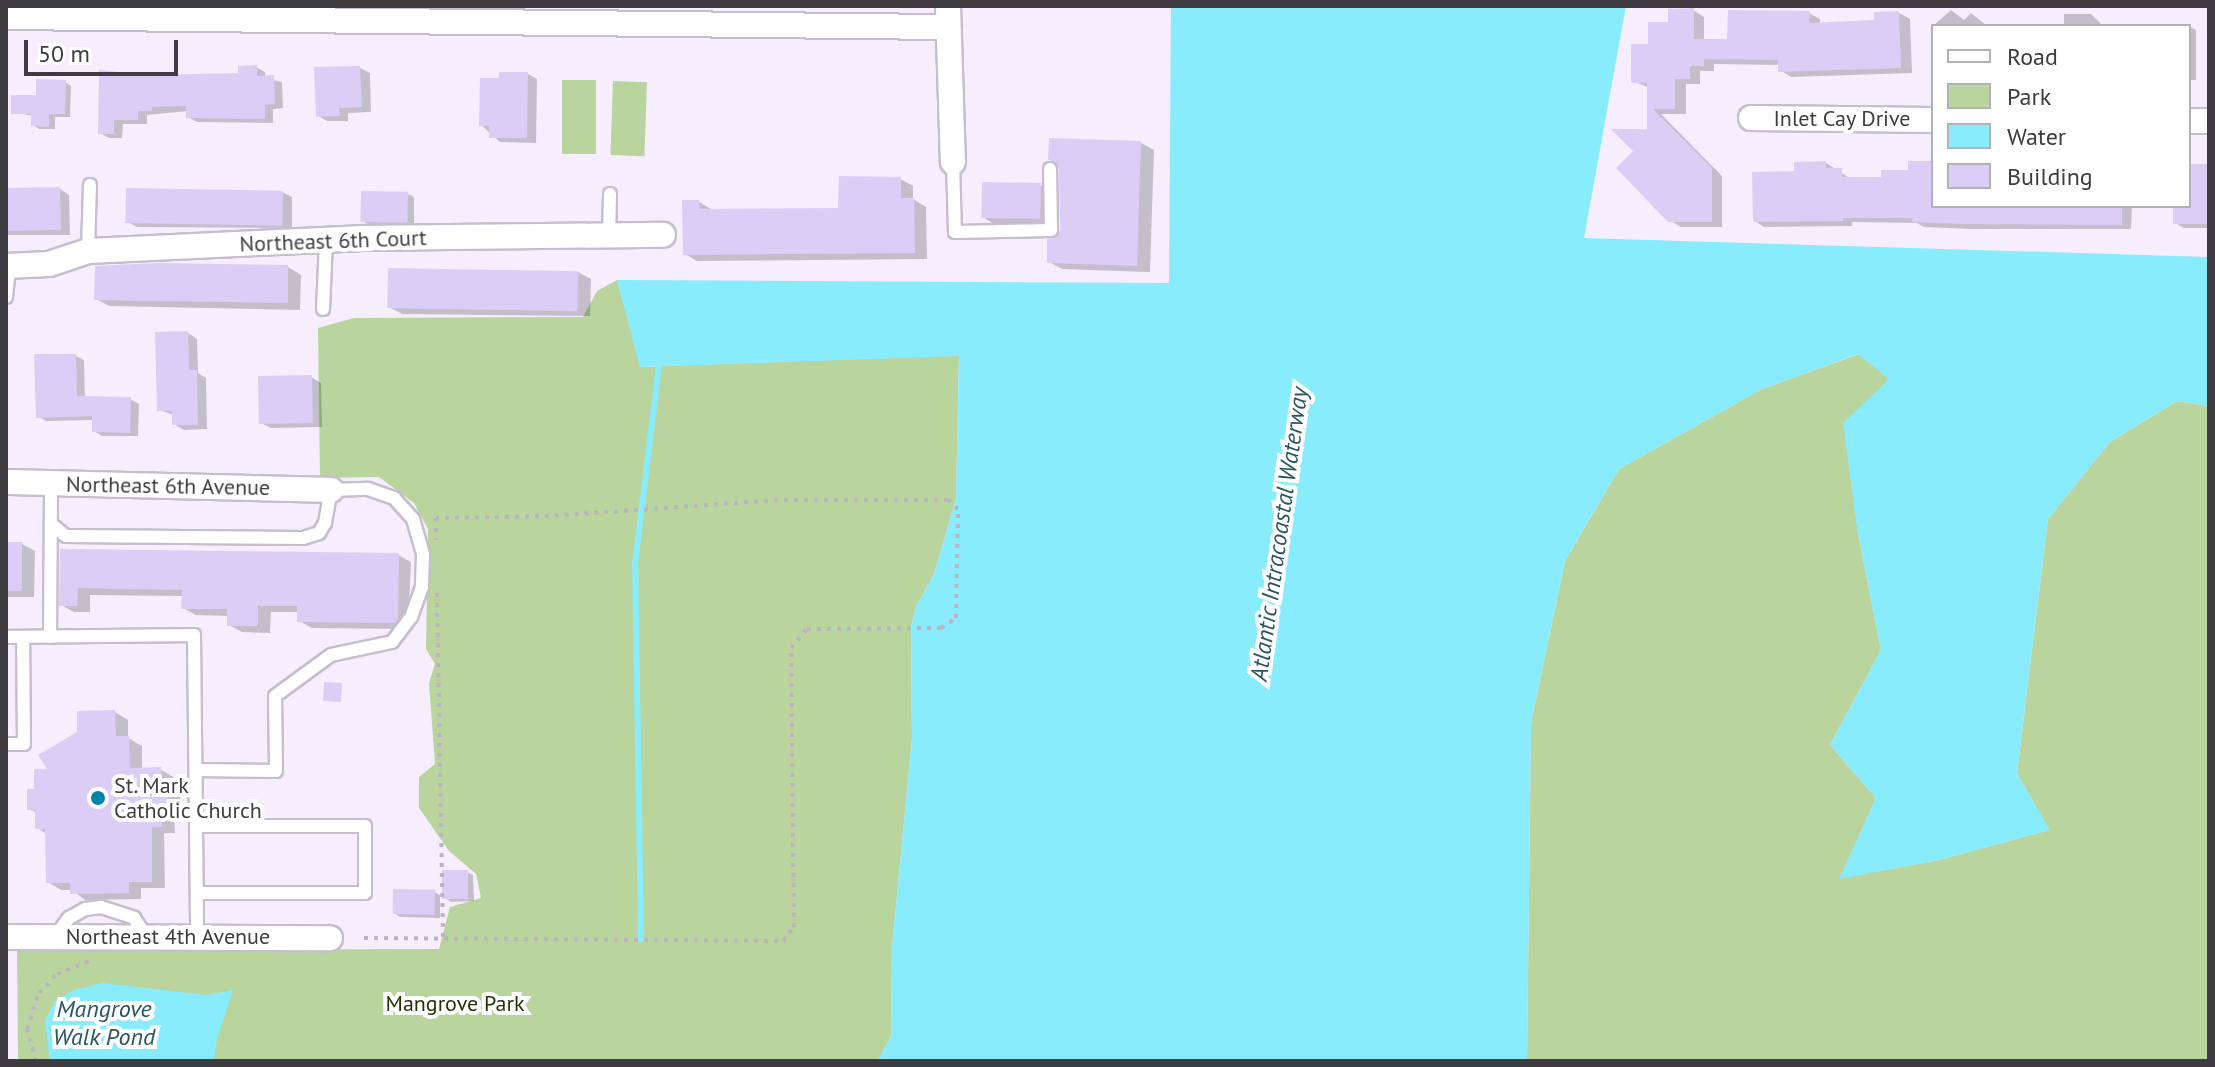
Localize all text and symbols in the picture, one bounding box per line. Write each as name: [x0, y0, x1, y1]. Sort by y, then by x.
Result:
scale bar: [28, 24, 182, 74]
legend: [1931, 24, 2191, 208]
text: 50 m: [38, 38, 90, 69]
text: Road: [2007, 41, 2058, 72]
text: Park: [2007, 81, 2051, 112]
street label: Inlet Cay Drive: [1773, 106, 1911, 132]
text: Water: [2007, 121, 2066, 152]
text: Building: [2007, 161, 2093, 192]
street label: Northeast 6th Court: [239, 225, 427, 257]
water label: Atlantic Intracoastal Waterway: [1244, 385, 1314, 683]
street label: Northeast 6th Avenue: [65, 471, 271, 501]
place label: St. Mark Catholic Church: [114, 772, 262, 824]
marker: St. Mark Catholic Church: [89, 789, 107, 807]
street label: Northeast 4th Avenue: [66, 924, 270, 950]
park label: Mangrove Park: [385, 991, 525, 1017]
water label: Mangrove Walk Pond: [52, 995, 156, 1051]

